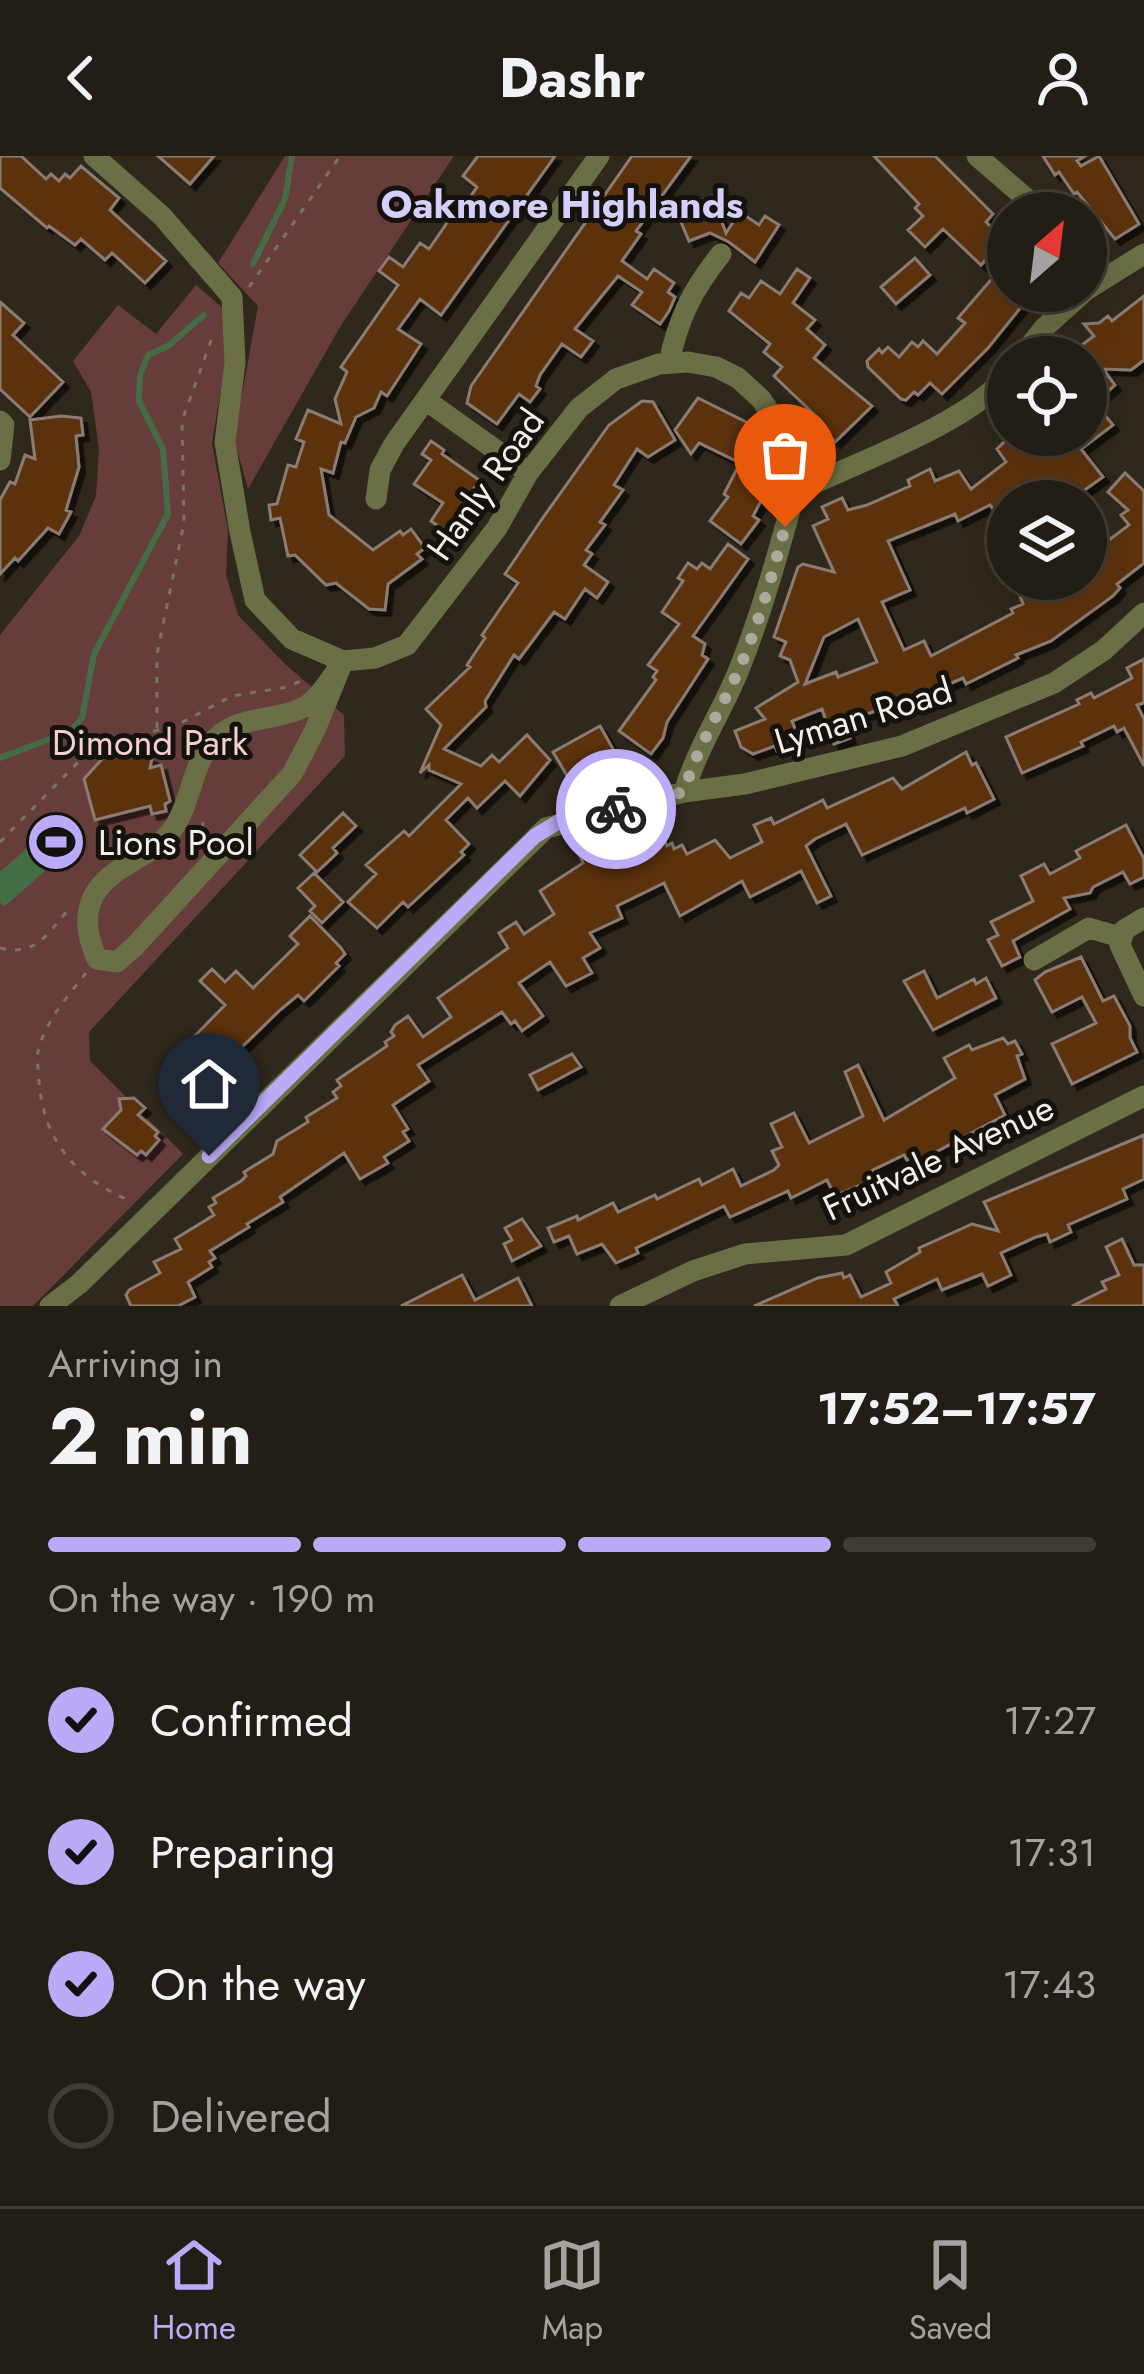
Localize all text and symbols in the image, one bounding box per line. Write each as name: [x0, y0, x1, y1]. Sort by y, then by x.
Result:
text: Dashr: [499, 39, 645, 117]
icon: back: [48, 45, 114, 111]
icon: person: [1030, 45, 1096, 111]
district label: Oakmore Highlands: [380, 176, 744, 233]
north arrow: [987, 192, 1107, 312]
map controls: [987, 192, 1107, 600]
button: locate: [987, 336, 1107, 456]
street label: Hanly Road: [414, 398, 556, 570]
pin: [734, 404, 836, 527]
icon: bag: [752, 422, 818, 488]
button: layers: [987, 480, 1107, 600]
street label: Lyman Road: [768, 663, 958, 767]
park label: Dimond Park: [52, 716, 248, 768]
courier: [556, 749, 676, 869]
icon: bike: [583, 776, 649, 842]
sports icon: Lions Pool: [25, 811, 87, 873]
place label: Lions Pool: [98, 816, 254, 868]
pin: [158, 1033, 260, 1156]
icon: home: [176, 1051, 242, 1117]
street label: Fruitvale Avenue: [814, 1081, 1062, 1233]
text: Arriving in: [48, 1335, 223, 1392]
text: 17:52–17:57: [817, 1376, 1096, 1441]
text: 2 min: [48, 1381, 253, 1493]
text: On the way · 190 m: [48, 1570, 375, 1627]
icon: check: [48, 1687, 114, 1753]
text: Confirmed: [150, 1688, 353, 1753]
text: 17:27: [1004, 1692, 1096, 1749]
icon: check: [48, 1819, 114, 1885]
text: Preparing: [150, 1820, 335, 1885]
text: 17:31: [1007, 1824, 1096, 1881]
icon: check: [48, 1951, 114, 2017]
text: On the way: [150, 1952, 366, 2017]
text: 17:43: [1002, 1956, 1096, 2013]
text: Delivered: [150, 2084, 332, 2149]
tab: Home: [152, 2232, 236, 2351]
tab: Map: [539, 2232, 605, 2351]
tab: Saved: [909, 2232, 992, 2351]

